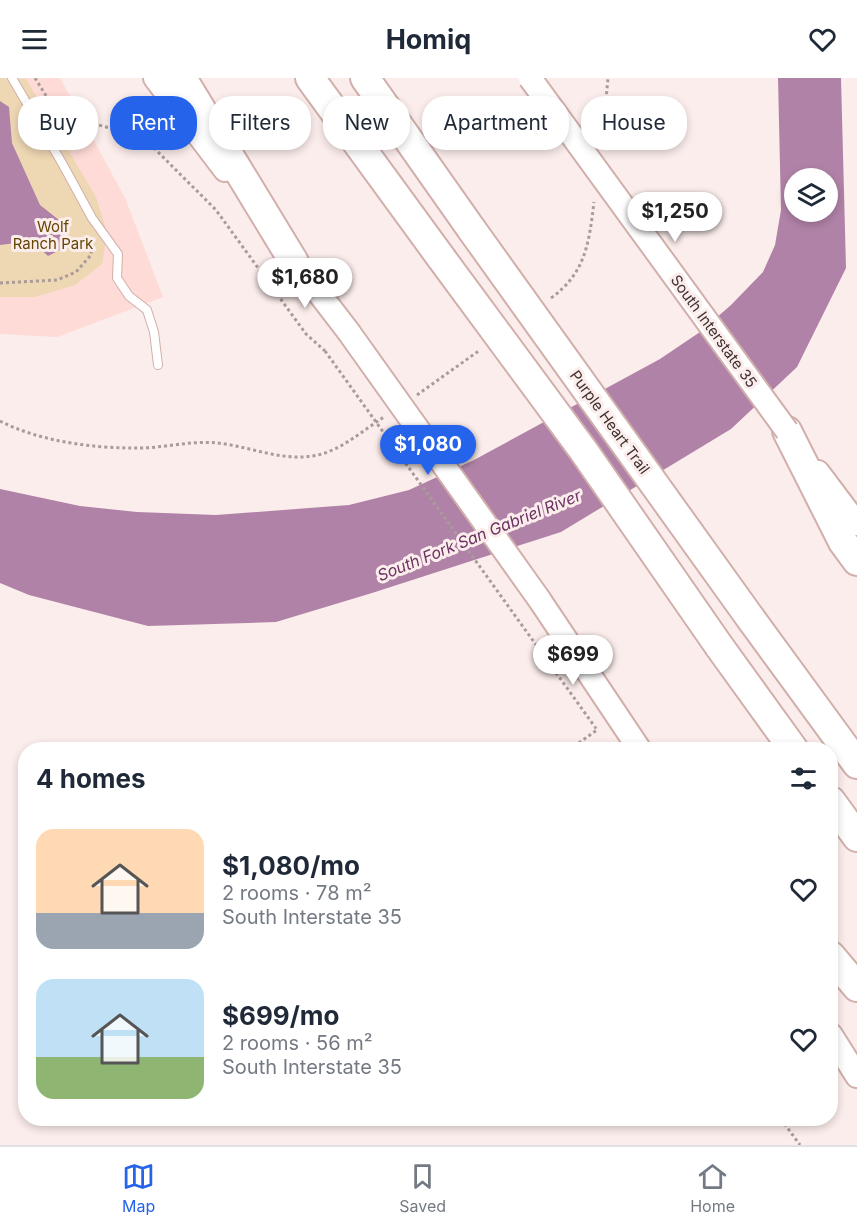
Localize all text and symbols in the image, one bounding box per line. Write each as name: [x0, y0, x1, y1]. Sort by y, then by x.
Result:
icon: menu: [18, 23, 51, 56]
text: Homiq: [386, 23, 471, 56]
icon: heart: [806, 23, 839, 56]
chip: Buy: [18, 96, 98, 150]
chip: Rent: [110, 96, 197, 150]
chip: Filters: [209, 96, 311, 150]
chip: New: [323, 96, 410, 150]
chip: Apartment: [422, 96, 569, 150]
chip: House: [581, 96, 687, 150]
map controls: [784, 168, 838, 222]
button: layers: [784, 168, 838, 222]
pin: $1,250: [626, 192, 724, 243]
text: $1,250: [641, 199, 709, 223]
park label: Wolf Ranch Park: [13, 217, 94, 253]
pin: $1,680: [256, 258, 354, 309]
text: $1,680: [271, 265, 339, 289]
street label: South Interstate 35: [667, 271, 761, 391]
street label: Purple Heart Trail: [566, 366, 654, 478]
pin: $1,080: [379, 425, 477, 476]
text: $1,080: [394, 432, 462, 456]
water label: South Fork San Gabriel River: [374, 485, 585, 585]
pin: $699: [537, 635, 609, 686]
text: $699: [547, 642, 599, 666]
icon: filters: [787, 762, 820, 795]
text: 4 homes: [36, 763, 146, 794]
text: $1,080/mo: [222, 850, 360, 881]
icon: home: [84, 853, 156, 925]
icon: heart: [787, 873, 820, 906]
text: 2 rooms · 78 m²: [222, 881, 371, 905]
text: South Interstate 35: [222, 905, 402, 929]
text: $699/mo: [222, 1000, 339, 1031]
icon: home: [84, 1003, 156, 1075]
icon: heart: [787, 1023, 820, 1056]
text: 2 rooms · 56 m²: [222, 1031, 373, 1055]
text: South Interstate 35: [222, 1055, 402, 1079]
tab: Map: [122, 1160, 155, 1216]
tab: Saved: [399, 1160, 446, 1216]
tab: Home: [690, 1160, 735, 1216]

